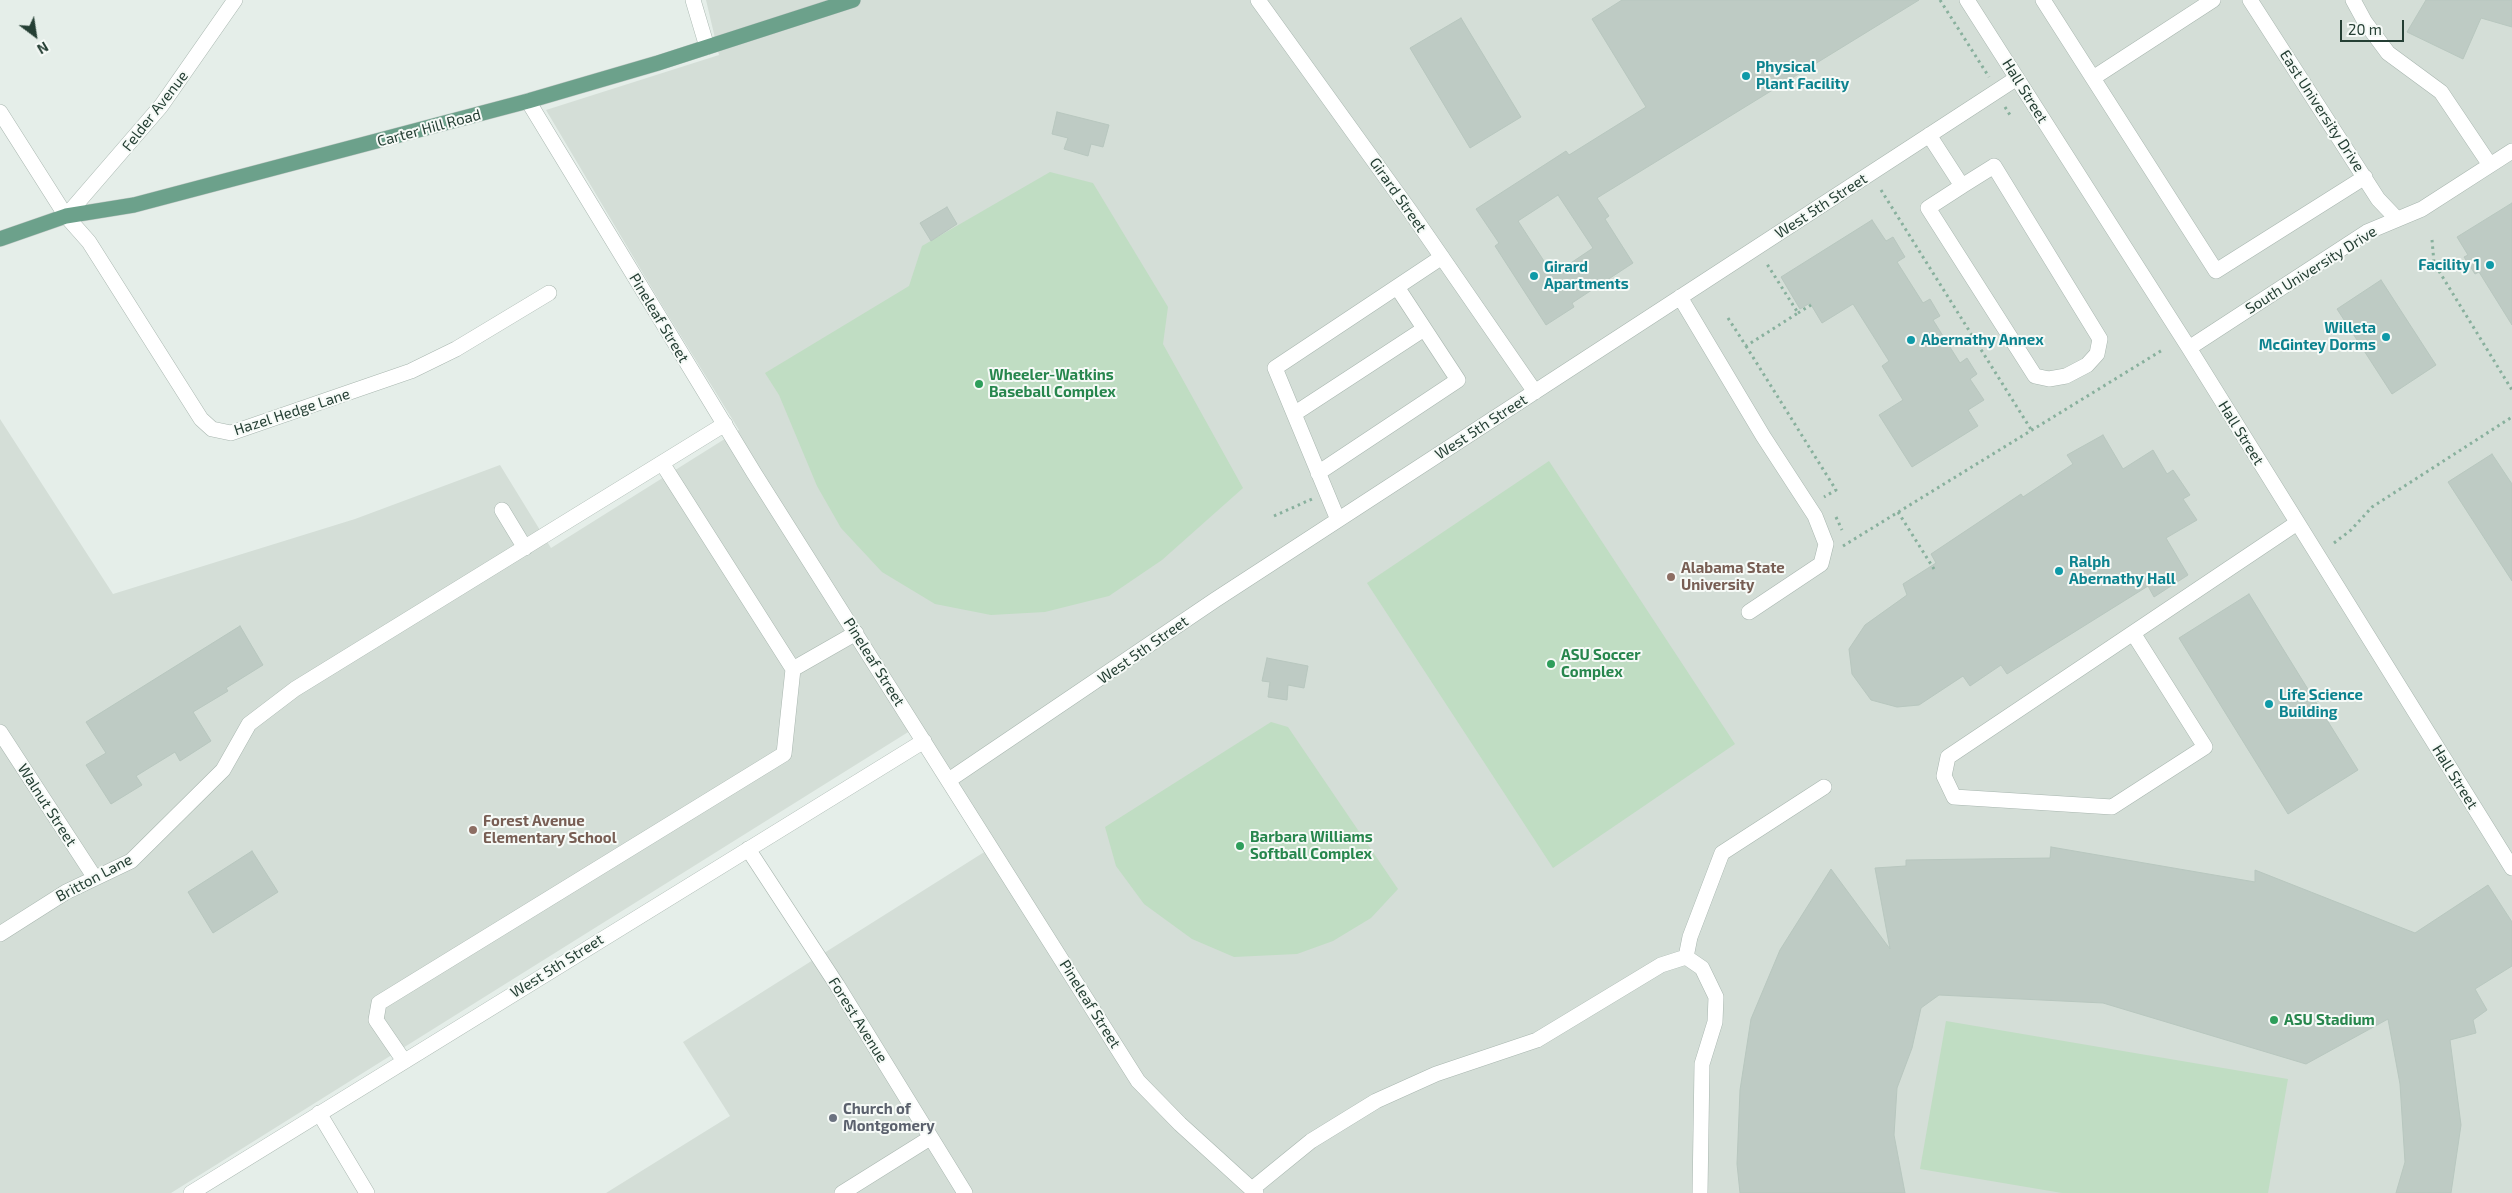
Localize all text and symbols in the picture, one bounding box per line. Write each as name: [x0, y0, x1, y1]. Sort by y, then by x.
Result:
north arrow: [10, 10, 60, 60]
scale bar: [2342, 10, 2406, 42]
text: 20 m: [2348, 20, 2382, 38]
text: N: [34, 38, 52, 58]
street label: East University Drive: [2276, 47, 2368, 175]
street label: Hall Street: [1998, 56, 2052, 126]
place label: Physical Plant Facility: [1756, 58, 1849, 93]
street label: Felder Avenue: [118, 67, 192, 155]
marker: Physical Plant Facility: [1740, 70, 1752, 82]
street label: Carter Hill Road: [375, 106, 483, 150]
street label: Girard Street: [1366, 154, 1430, 236]
street label: West 5th Street: [1772, 170, 1870, 242]
street label: South University Drive: [2242, 222, 2380, 318]
place label: Facility 1: [2418, 256, 2480, 274]
place label: Girard Apartments: [1544, 258, 1629, 293]
marker: Facility 1: [2484, 259, 2496, 271]
street label: Pineleaf Street: [625, 270, 693, 366]
marker: Girard Apartments: [1528, 270, 1540, 282]
place label: Willeta McGintey Dorms: [2259, 319, 2376, 354]
place label: Abernathy Annex: [1921, 331, 2044, 349]
marker: Willeta McGintey Dorms: [2380, 331, 2392, 343]
marker: Abernathy Annex: [1905, 334, 1917, 346]
place label: Wheeler-Watkins Baseball Complex: [989, 366, 1116, 401]
marker: Wheeler-Watkins Baseball Complex: [973, 378, 985, 390]
street label: Hazel Hedge Lane: [232, 385, 352, 439]
street label: West 5th Street: [1432, 391, 1530, 463]
street label: Hall Street: [2214, 398, 2268, 468]
place label: Ralph Abernathy Hall: [2069, 553, 2176, 588]
place label: Alabama State University: [1681, 559, 1785, 594]
marker: Ralph Abernathy Hall: [2053, 565, 2065, 577]
marker: Alabama State University: [1665, 571, 1677, 583]
street label: West 5th Street: [1094, 612, 1192, 688]
street label: Pineleaf Street: [840, 614, 908, 710]
place label: ASU Soccer Complex: [1561, 646, 1641, 681]
marker: ASU Soccer Complex: [1545, 658, 1557, 670]
place label: Life Science Building: [2279, 686, 2363, 721]
marker: Life Science Building: [2263, 698, 2275, 710]
street label: Hall Street: [2428, 742, 2482, 812]
street label: Walnut Street: [14, 760, 80, 850]
place label: Forest Avenue Elementary School: [483, 812, 617, 847]
marker: Forest Avenue Elementary School: [467, 824, 479, 836]
place label: Barbara Williams Softball Complex: [1250, 828, 1373, 863]
marker: Barbara Williams Softball Complex: [1234, 840, 1246, 852]
street label: Britton Lane: [53, 850, 135, 906]
street label: West 5th Street: [507, 930, 607, 1002]
street label: Pineleaf Street: [1056, 956, 1124, 1052]
street label: Forest Avenue: [825, 974, 891, 1066]
place label: ASU Stadium: [2284, 1011, 2375, 1029]
marker: ASU Stadium: [2268, 1014, 2280, 1026]
place label: Church of Montgomery: [843, 1100, 935, 1135]
marker: Church of Montgomery: [827, 1112, 839, 1124]

